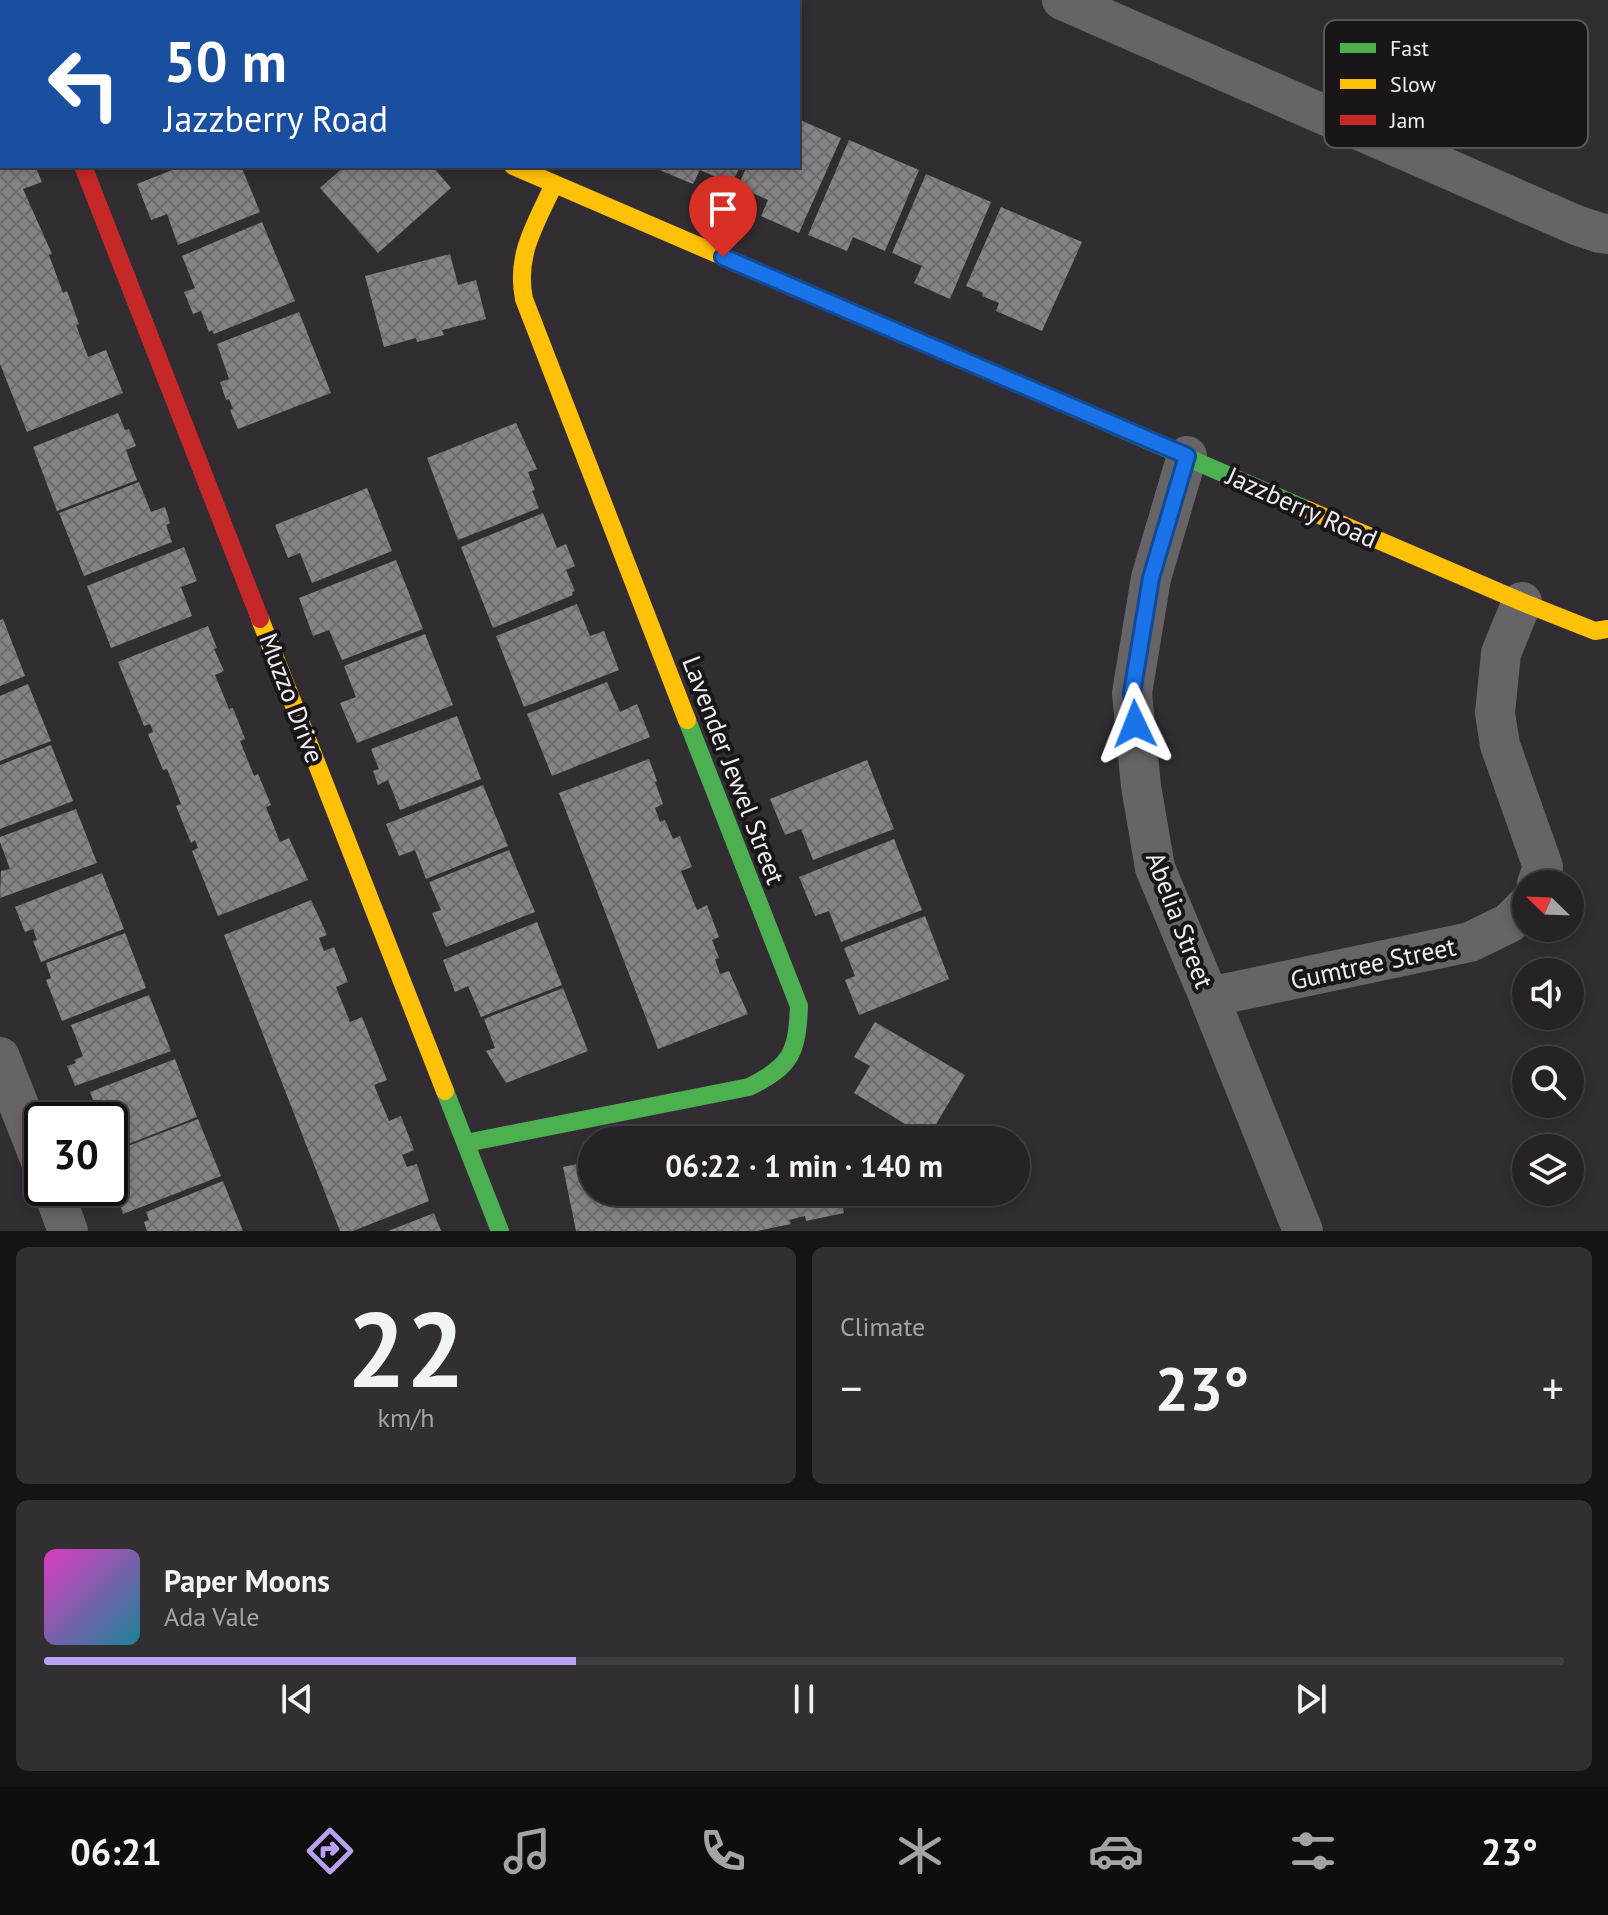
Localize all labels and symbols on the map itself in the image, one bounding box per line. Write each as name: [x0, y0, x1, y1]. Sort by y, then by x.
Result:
legend: [1324, 20, 1588, 148]
text: Fast: [1390, 34, 1430, 62]
text: Slow: [1390, 70, 1436, 98]
text: Jam: [1389, 106, 1425, 134]
pin: [689, 175, 757, 257]
street label: Jazzberry Road: [1220, 459, 1383, 555]
street label: Muzzo Drive: [252, 628, 332, 768]
street label: Lavender Jewel Street: [675, 651, 793, 889]
position arrow: [1093, 682, 1177, 766]
street label: Abelia Street: [1139, 847, 1221, 993]
north arrow: [1512, 870, 1584, 942]
street label: Gumtree Street: [1287, 929, 1459, 997]
speed limit sign: 30: [24, 1102, 128, 1206]

